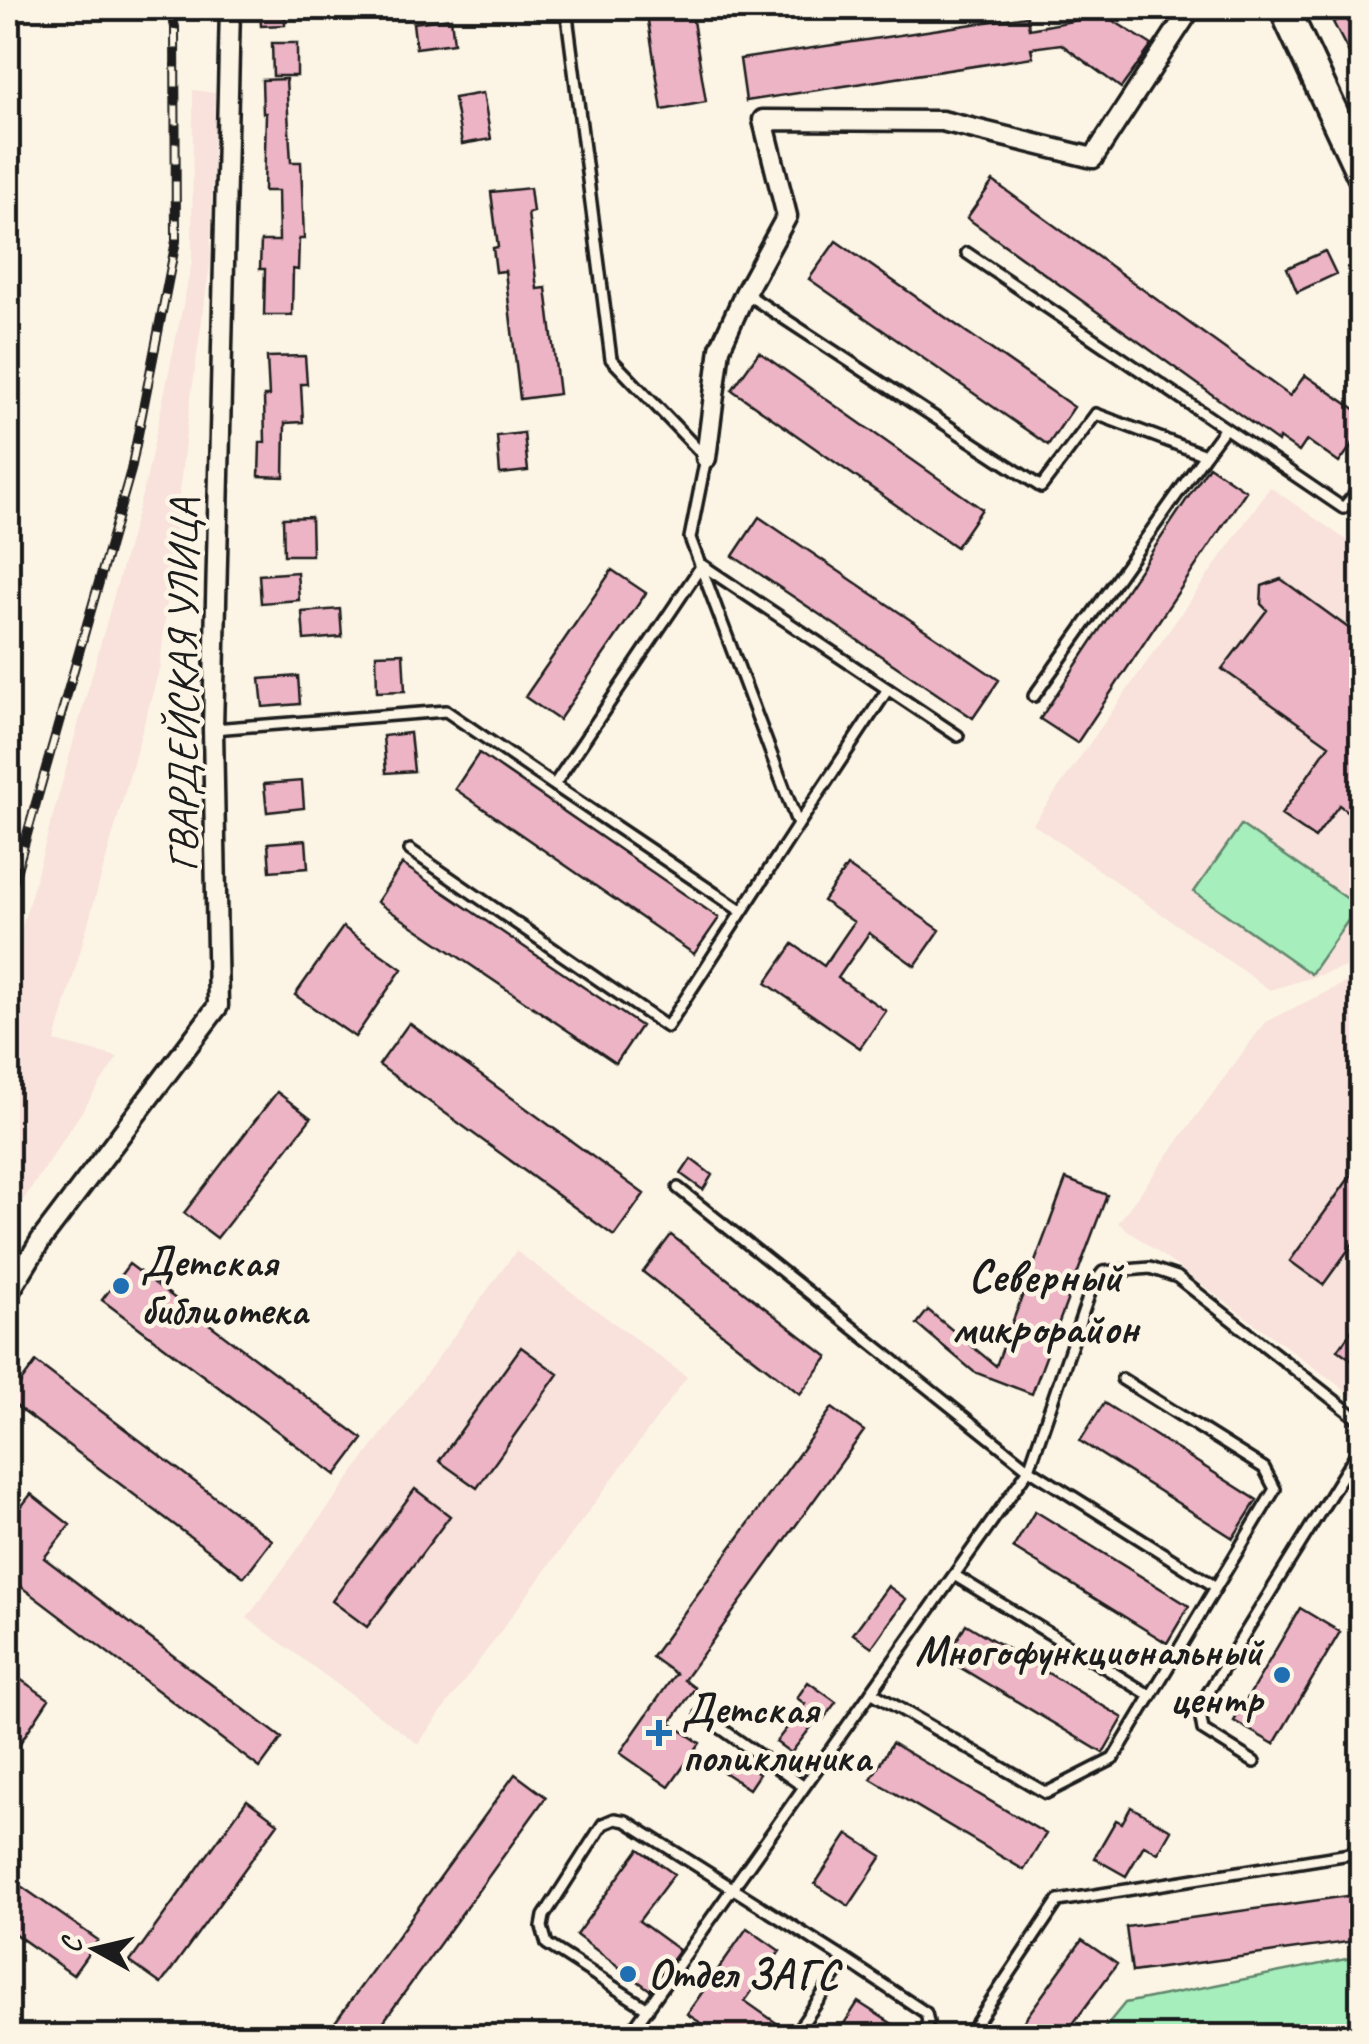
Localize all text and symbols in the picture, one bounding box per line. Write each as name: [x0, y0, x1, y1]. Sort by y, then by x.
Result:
street label: ГВАРДЕЙСКАЯ УЛИЦА: [157, 498, 210, 871]
place label: Детская библиотека: [141, 1236, 310, 1337]
district label: Северный микрорайон: [951, 1248, 1141, 1357]
marker: Детская библиотека: [110, 1275, 132, 1297]
place label: Многофункциональный центр: [915, 1625, 1265, 1726]
marker: Многофункциональный центр: [1271, 1664, 1293, 1686]
place label: Детская поликлиника: [682, 1683, 873, 1784]
marker: Детская поликлиника: [646, 1720, 672, 1746]
north arrow: [45, 1899, 145, 1999]
text: С: [52, 1933, 89, 1955]
place label: Отдел ЗАГС: [648, 1948, 843, 2001]
marker: Отдел ЗАГС: [617, 1963, 639, 1985]

